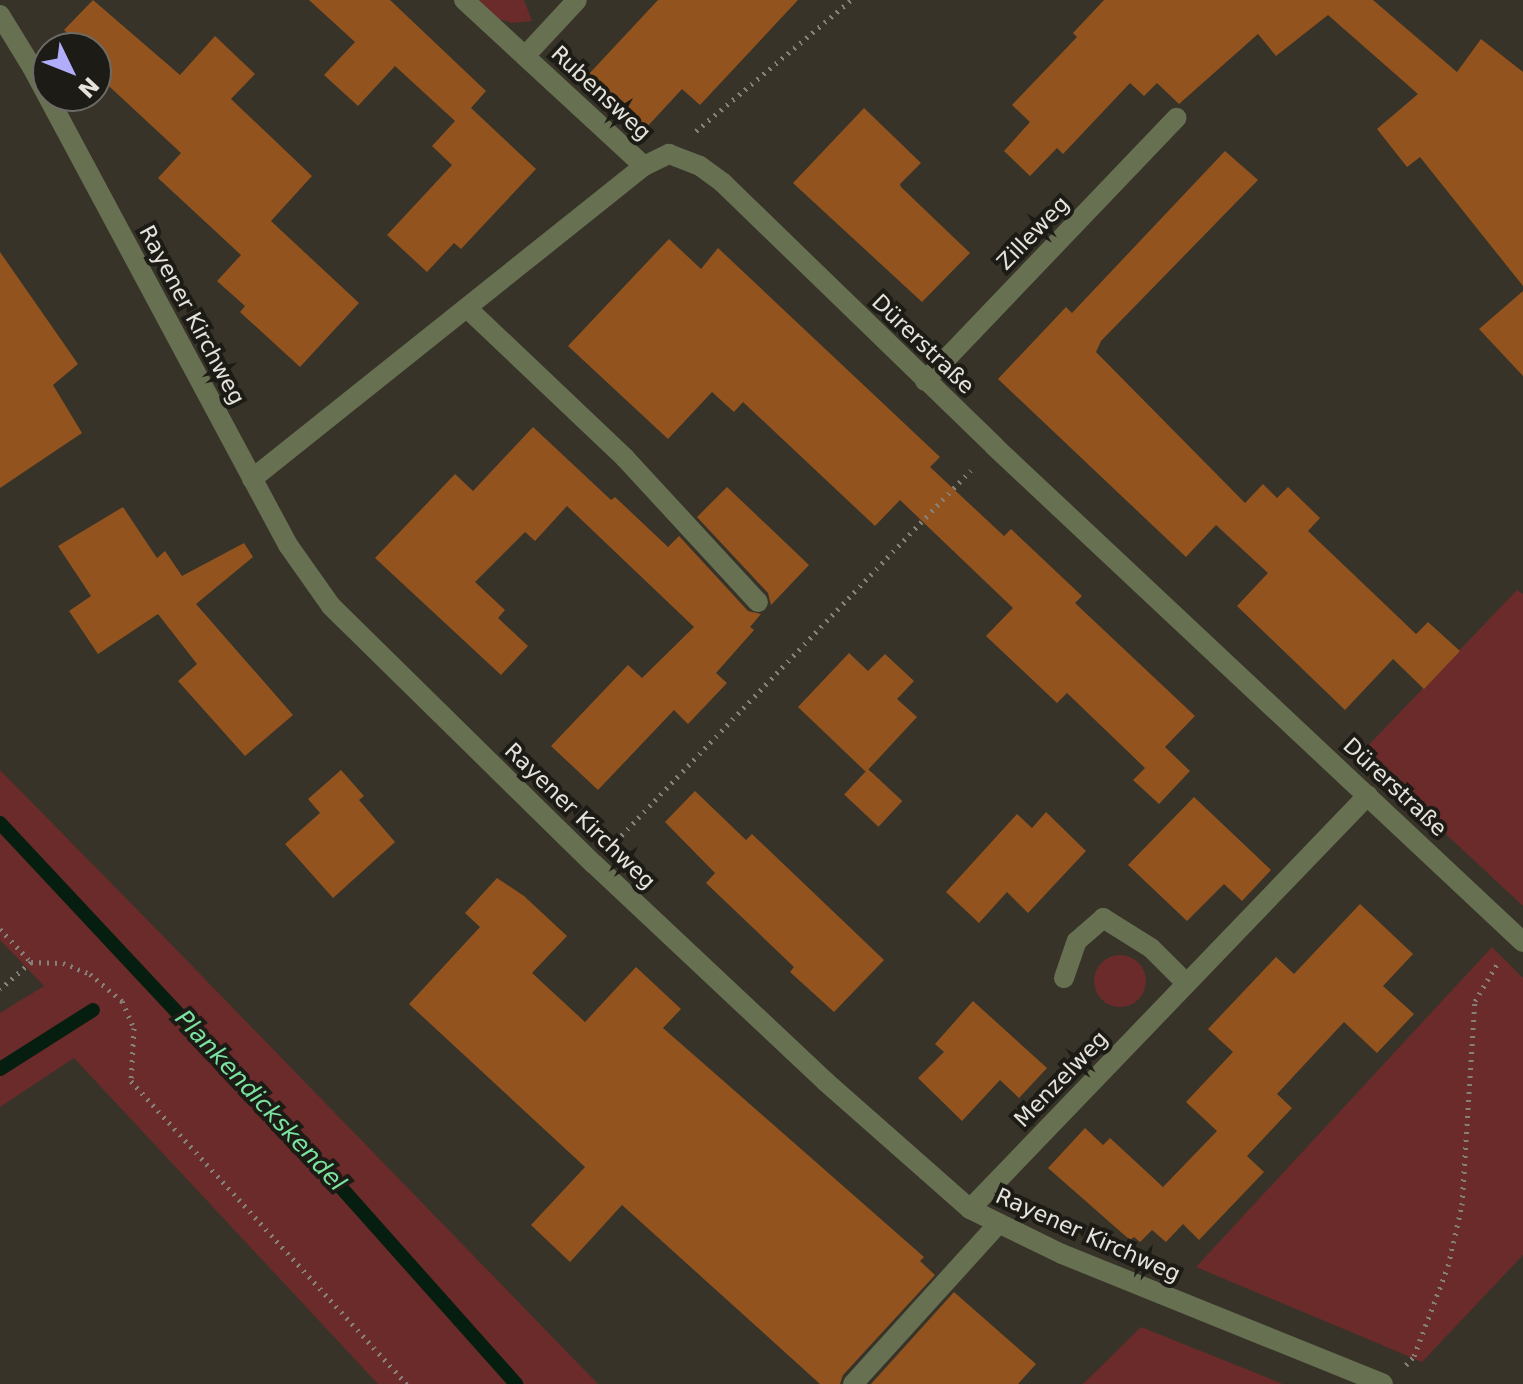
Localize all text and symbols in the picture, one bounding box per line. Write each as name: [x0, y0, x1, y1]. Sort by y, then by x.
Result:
north arrow: [32, 32, 112, 112]
street label: Rubensweg: [546, 40, 656, 146]
text: N: [73, 72, 104, 103]
street label: Zilleweg: [991, 191, 1075, 275]
street label: Rayener Kirchweg: [134, 221, 250, 409]
street label: Dürerstraße: [866, 289, 980, 399]
street label: Dürerstraße: [1338, 732, 1452, 842]
street label: Rayener Kirchweg: [499, 737, 661, 895]
water label: Plankendickskendel: [169, 1005, 351, 1197]
street label: Menzelweg: [1009, 1026, 1113, 1132]
street label: Rayener Kirchweg: [992, 1182, 1184, 1288]

